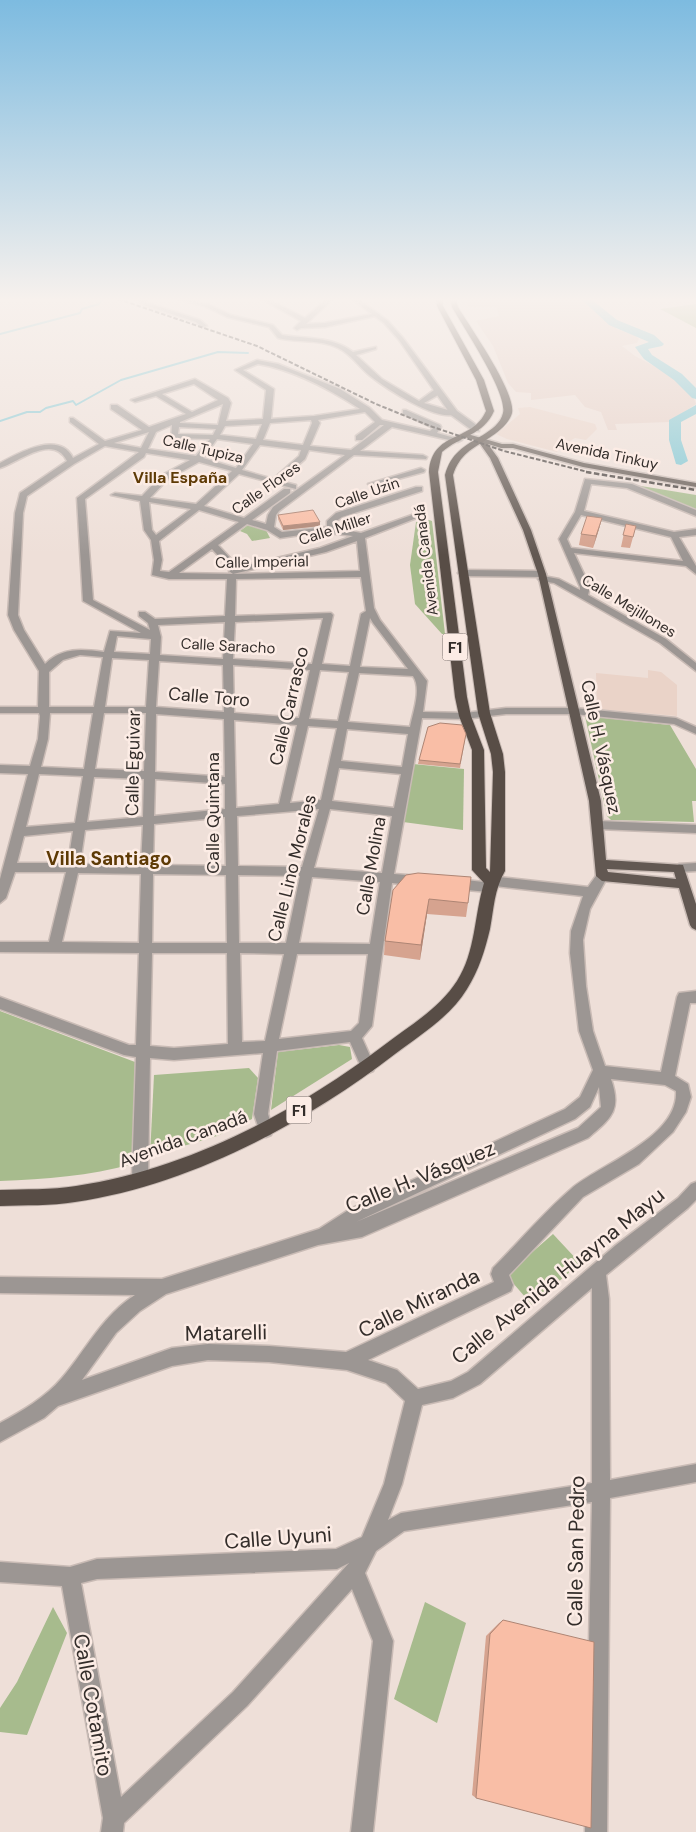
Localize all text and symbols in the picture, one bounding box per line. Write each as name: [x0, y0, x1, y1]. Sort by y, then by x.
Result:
street label: Calle Tupiza: [161, 430, 245, 468]
street label: Avenida Tinkuy: [554, 433, 661, 475]
street label: Calle Flores: [228, 457, 304, 519]
district label: Villa España: [133, 467, 227, 488]
street label: Calle Uzin: [332, 473, 402, 513]
street label: Avenida Canadá: [409, 503, 443, 617]
street label: Calle Miller: [296, 508, 374, 550]
street label: Calle Imperial: [215, 551, 309, 573]
street label: Calle Mejillones: [578, 570, 680, 642]
street label: Calle Saracho: [180, 634, 276, 658]
road number: F1: [442, 634, 468, 660]
street label: Calle Carrasco: [264, 644, 314, 768]
street label: Calle H. Vásquez: [575, 678, 627, 816]
street label: Calle Toro: [167, 681, 251, 713]
street label: Calle Eguivar: [120, 709, 146, 816]
street label: Calle Quintana: [201, 752, 225, 874]
street label: Calle Lino Morales: [262, 792, 322, 944]
street label: Calle Molina: [350, 815, 392, 917]
district label: Villa Santiago: [46, 846, 172, 871]
road number: F1: [286, 1096, 312, 1124]
street label: Avenida Canadá: [116, 1105, 250, 1173]
street label: Calle H. Vásquez: [341, 1134, 499, 1220]
street label: Calle Avenida Huayna Mayu: [446, 1181, 670, 1371]
street label: Calle Miranda: [354, 1262, 484, 1344]
street label: Matarelli: [185, 1318, 267, 1348]
street label: Calle San Pedro: [561, 1475, 591, 1627]
street label: Calle Uyuni: [223, 1520, 333, 1556]
street label: Calle Cotamito: [67, 1632, 119, 1778]

